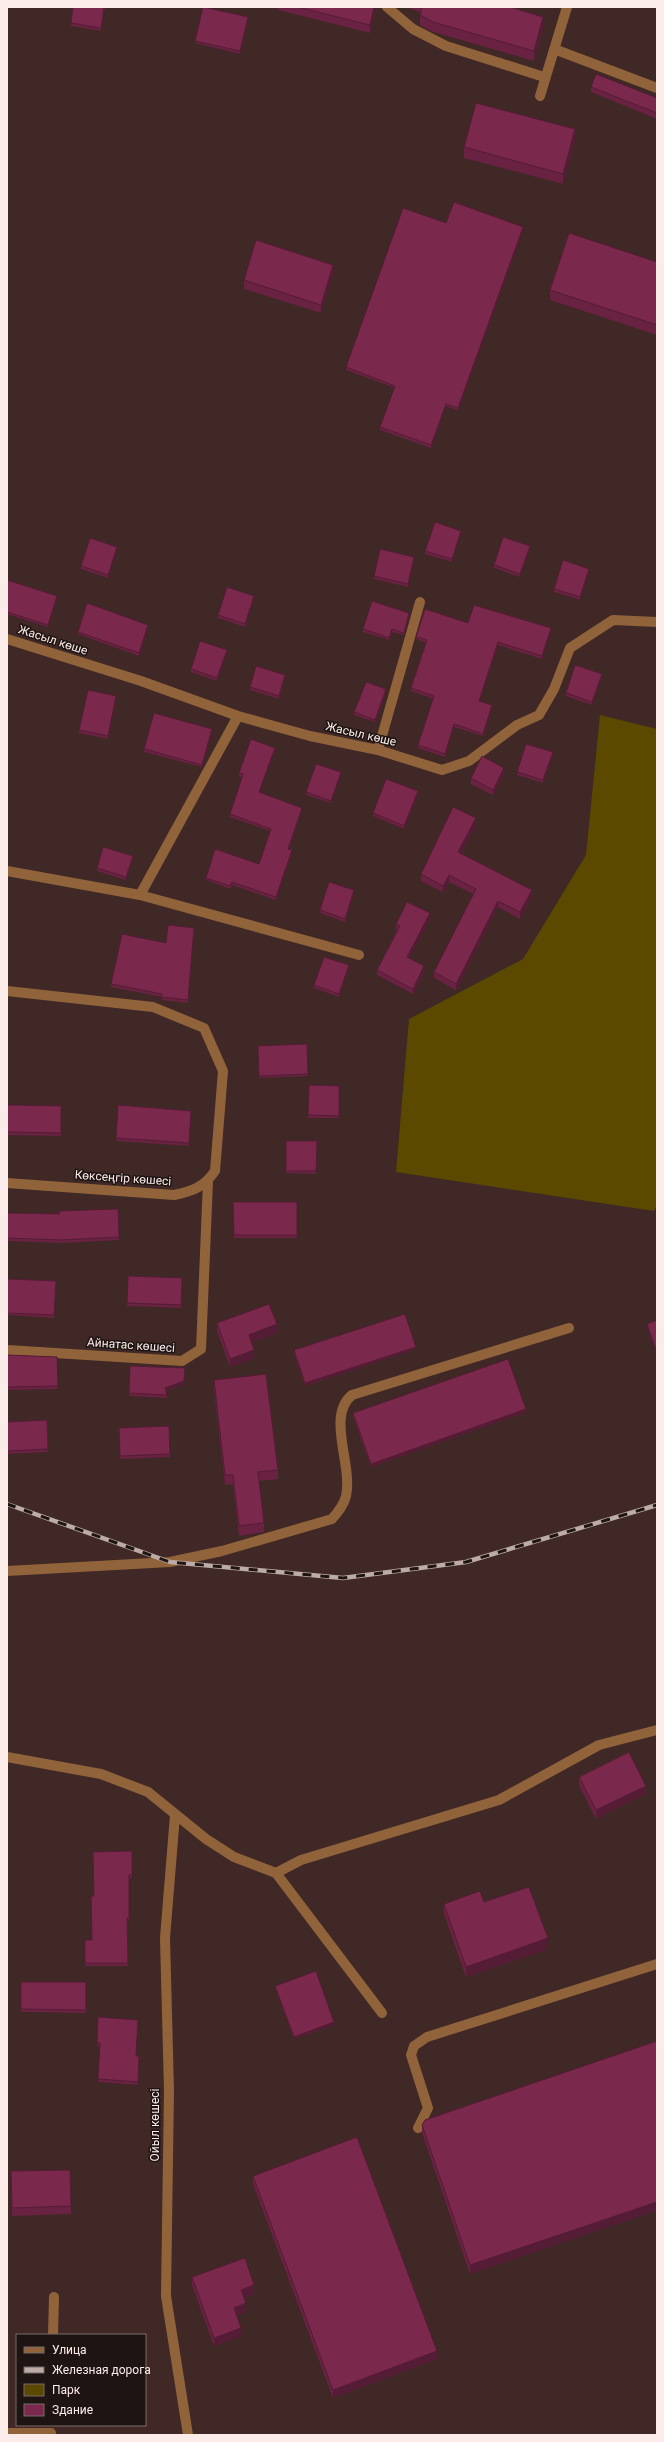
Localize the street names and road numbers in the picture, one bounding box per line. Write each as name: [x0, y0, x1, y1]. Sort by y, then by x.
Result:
street label: Жасыл көше: [16, 622, 90, 658]
street label: Жасыл көше: [324, 719, 398, 749]
street label: Көксеңгір көшесі: [74, 1168, 172, 1188]
street label: Айнатас көшесі: [87, 1335, 175, 1355]
street label: Ойыл көшесі: [148, 2088, 162, 2161]

